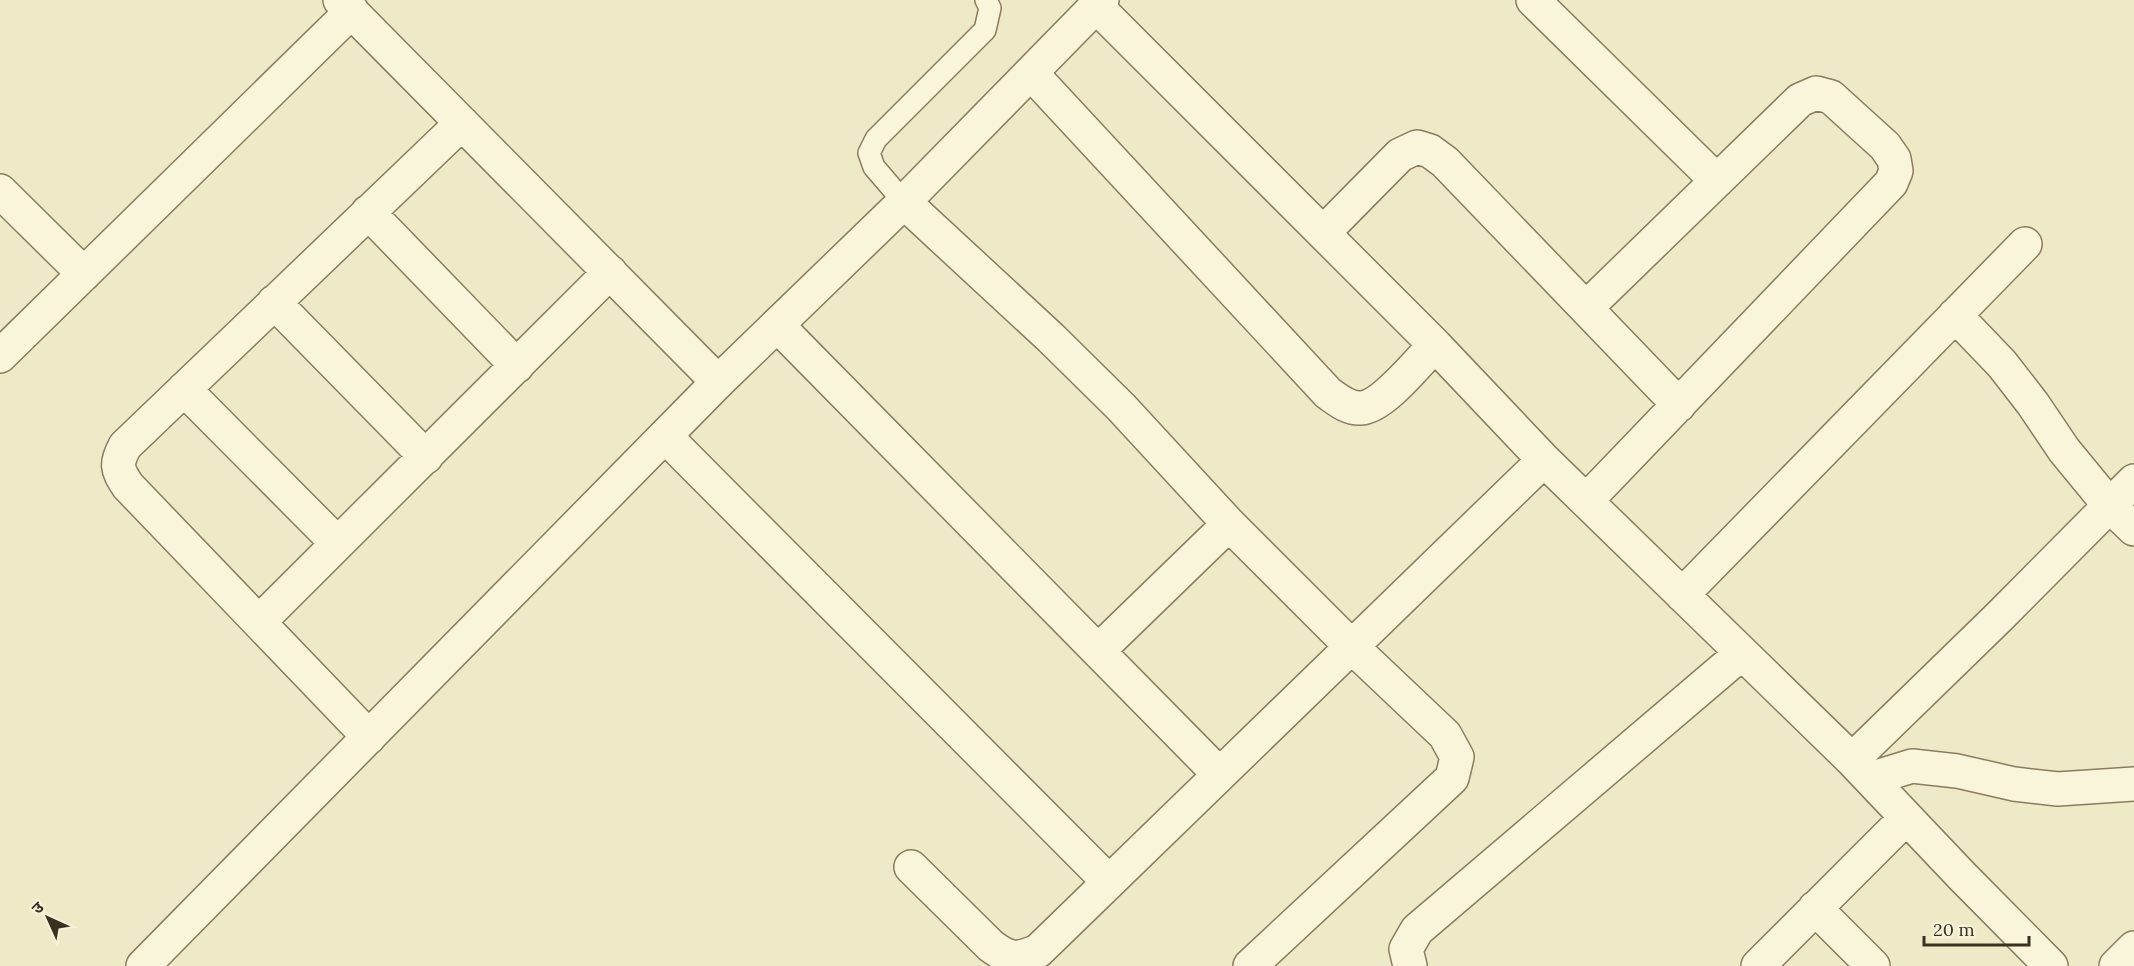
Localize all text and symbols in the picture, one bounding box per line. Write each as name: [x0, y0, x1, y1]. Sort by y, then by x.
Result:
north arrow: [18, 888, 78, 948]
text: उ: [27, 897, 48, 918]
scale bar: [1924, 909, 2029, 947]
text: 20 m: [1933, 918, 1975, 941]

